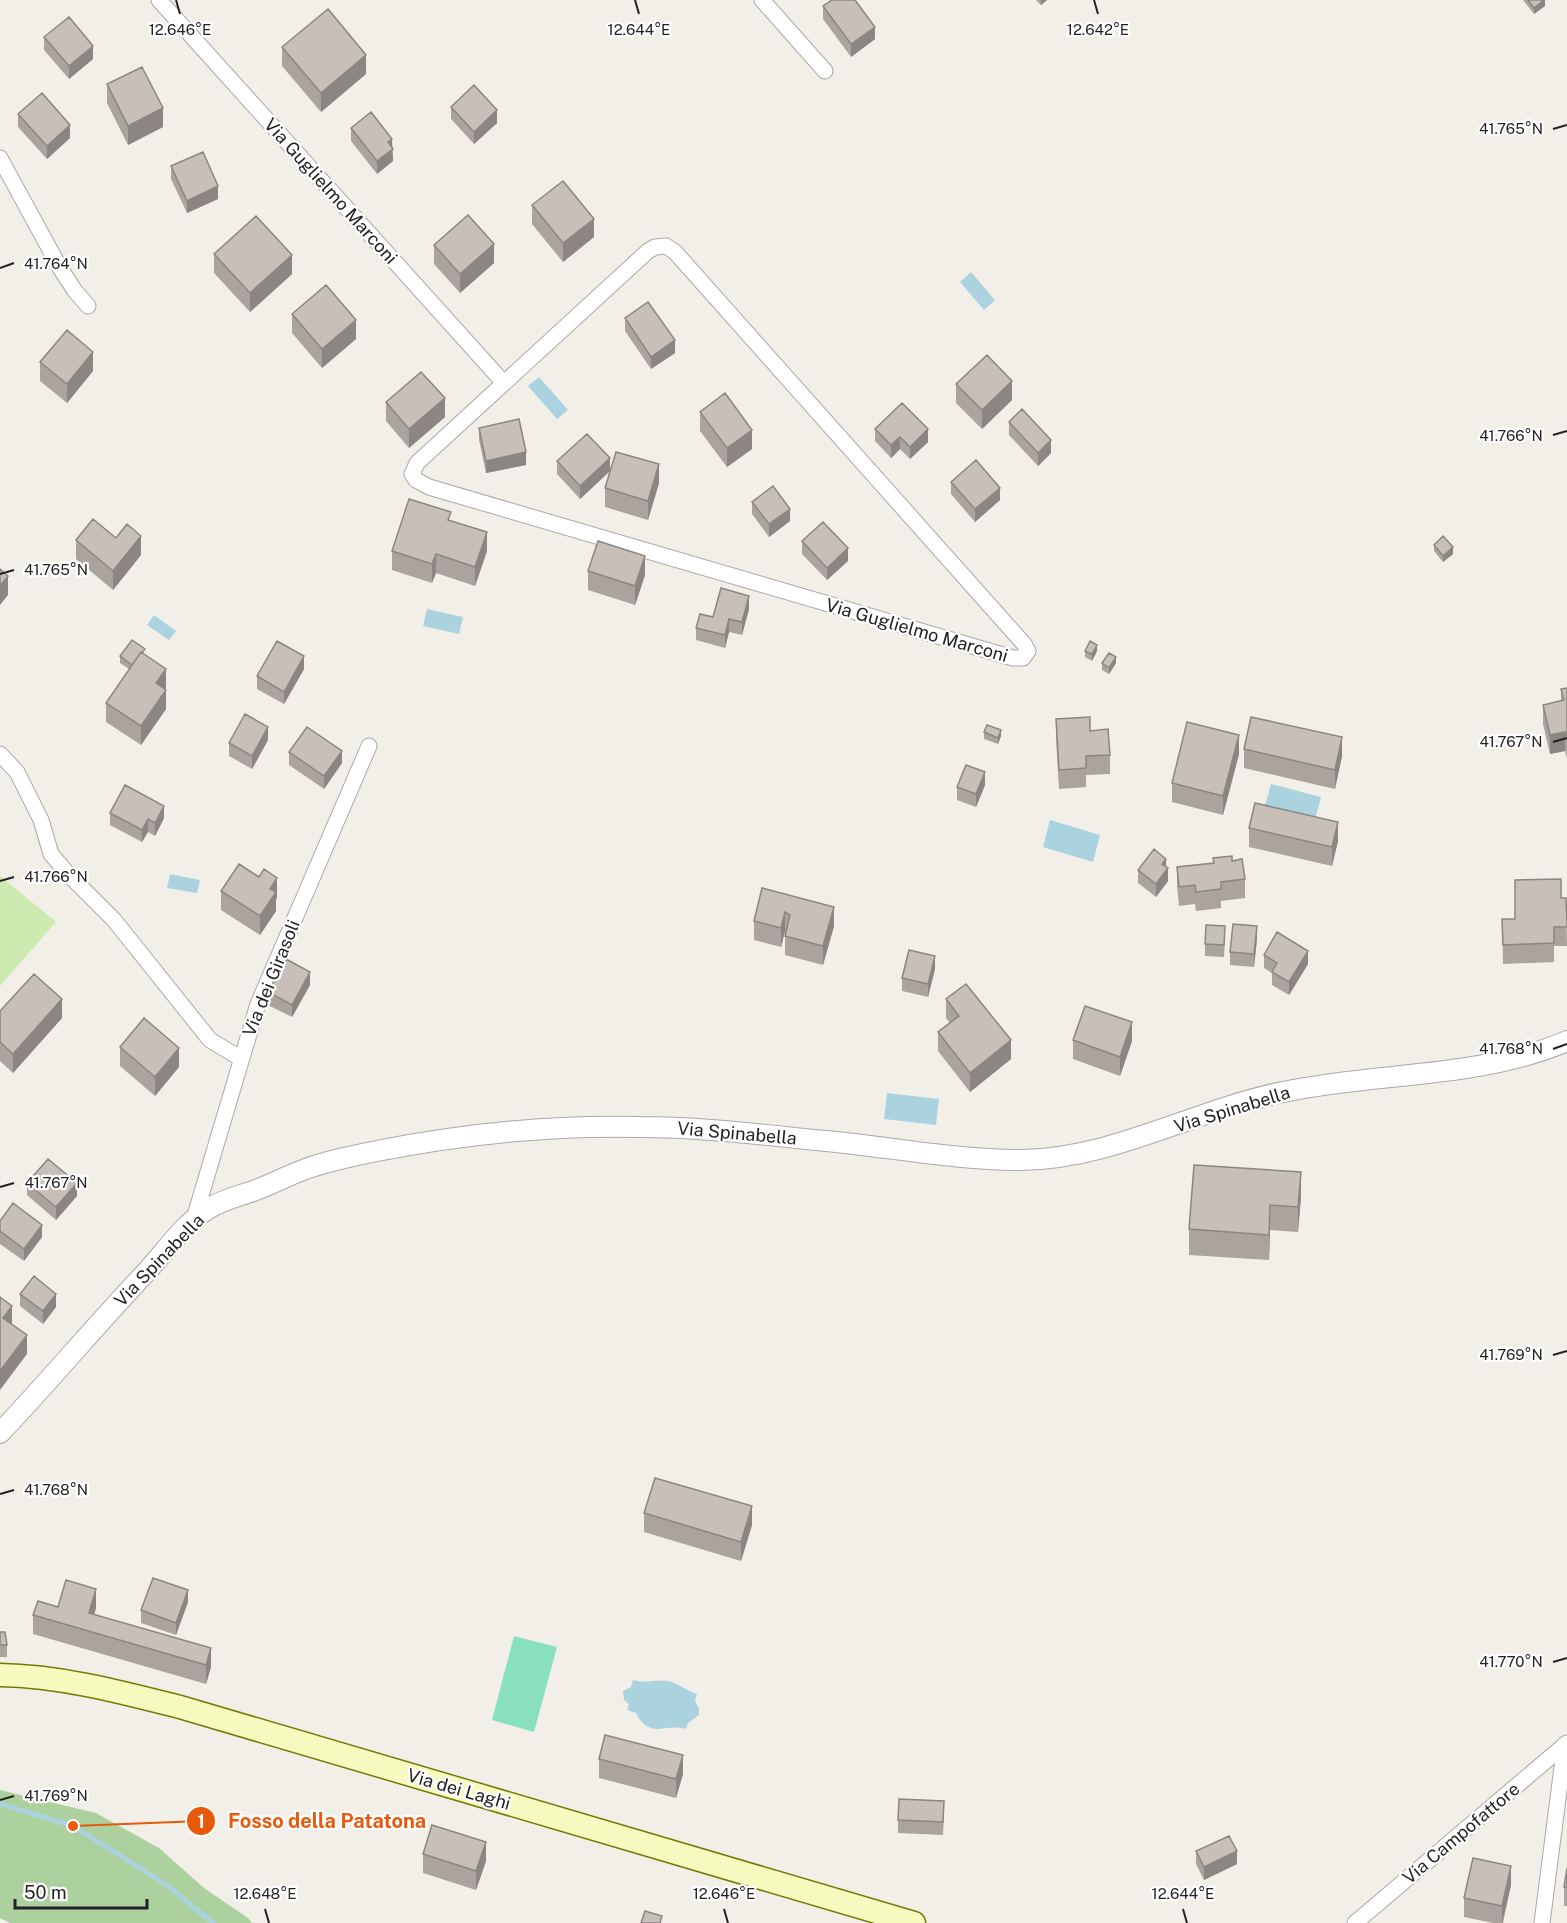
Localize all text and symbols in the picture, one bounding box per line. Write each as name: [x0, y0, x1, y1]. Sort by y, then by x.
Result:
text: 12.646°E: [149, 21, 211, 38]
text: 12.644°E: [608, 21, 670, 38]
text: 12.642°E: [1067, 21, 1129, 38]
street label: Via Guglielmo Marconi: [260, 114, 402, 268]
text: 41.765°N: [1479, 120, 1543, 137]
text: 41.764°N: [24, 255, 88, 272]
text: 41.766°N: [1479, 427, 1543, 444]
text: 41.765°N: [24, 561, 88, 578]
street label: Via Guglielmo Marconi: [823, 594, 1011, 666]
text: 41.767°N: [1479, 733, 1543, 750]
text: 41.766°N: [24, 868, 88, 885]
street label: Via dei Girasoli: [238, 917, 304, 1039]
text: 41.768°N: [1479, 1040, 1543, 1057]
street label: Via Spinabella: [1172, 1081, 1292, 1137]
street label: Via Spinabella: [676, 1117, 798, 1149]
text: 41.767°N: [24, 1174, 88, 1191]
street label: Via Spinabella: [110, 1210, 208, 1310]
text: 41.769°N: [1479, 1346, 1543, 1363]
text: 41.768°N: [24, 1481, 88, 1498]
text: 41.770°N: [1479, 1653, 1543, 1670]
street label: Via dei Laghi: [405, 1764, 513, 1814]
street label: Via Campofattore: [1398, 1778, 1524, 1888]
text: 41.769°N: [24, 1787, 88, 1804]
callout: Fosso della Patatona: [186, 1802, 438, 1840]
text: Fosso della Patatona: [228, 1809, 426, 1833]
text: 1: [197, 1811, 205, 1832]
scale bar: [15, 1872, 147, 1910]
text: 50 m: [24, 1882, 67, 1903]
text: 12.648°E: [233, 1885, 297, 1902]
text: 12.646°E: [693, 1885, 755, 1902]
text: 12.644°E: [1152, 1885, 1214, 1902]

